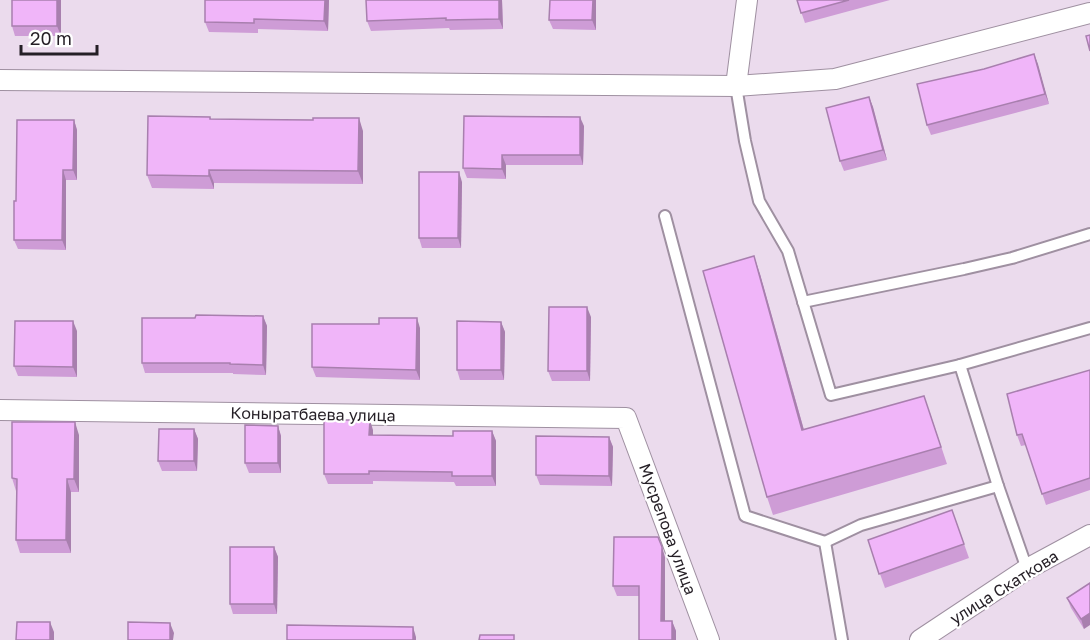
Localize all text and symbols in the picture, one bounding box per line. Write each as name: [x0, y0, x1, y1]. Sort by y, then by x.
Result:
scale bar: [21, 18, 98, 56]
text: 20 m: [30, 27, 72, 49]
street label: Коныратбаева улица: [230, 403, 396, 425]
street label: Мусрепова улица: [635, 461, 701, 597]
street label: улица Скаткова: [946, 546, 1062, 628]

